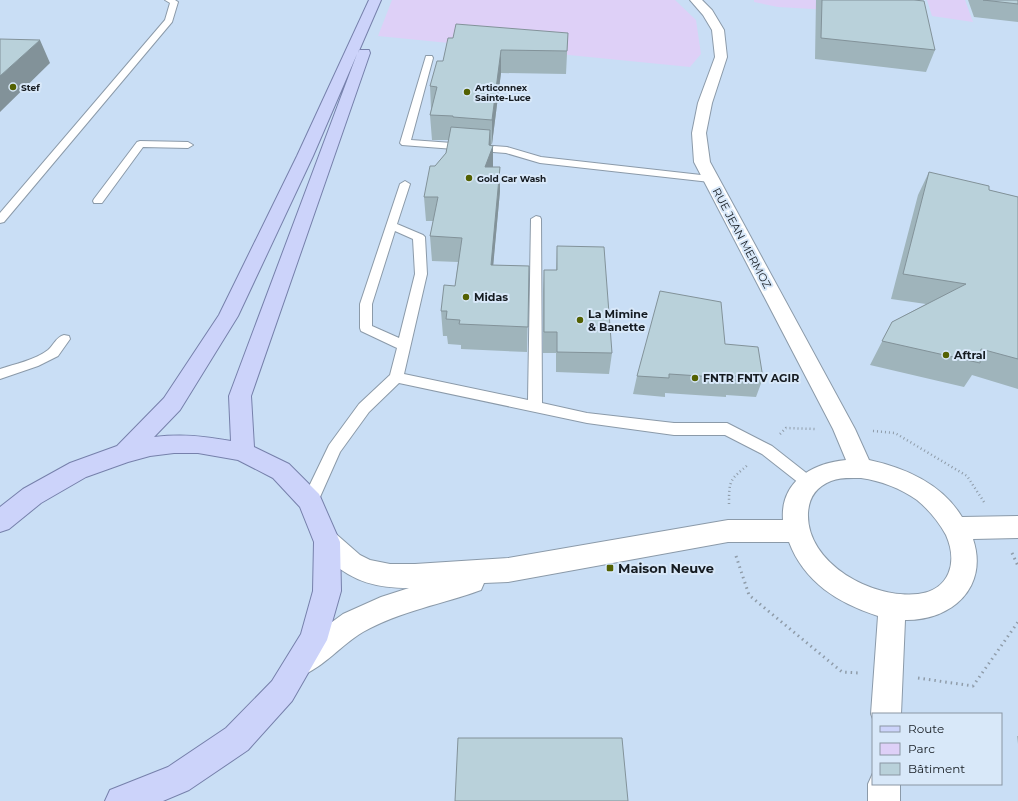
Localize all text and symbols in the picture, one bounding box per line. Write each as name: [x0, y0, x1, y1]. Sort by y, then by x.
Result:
marker: Stef: [8, 82, 18, 92]
place label: Stef: [21, 82, 40, 93]
place label: Articonnex Sainte-Luce: [474, 82, 531, 103]
marker: Articonnex Sainte-Luce: [462, 87, 472, 97]
marker: Gold Car Wash: [464, 173, 474, 183]
place label: Gold Car Wash: [477, 173, 546, 184]
street label: RUE JEAN MERMOZ: [710, 185, 774, 291]
place label: Midas: [474, 290, 508, 304]
marker: Midas: [461, 292, 471, 302]
place label: La Mimine & Banette: [588, 307, 648, 334]
marker: La Mimine & Banette: [575, 315, 585, 325]
place label: Aftral: [953, 348, 986, 362]
marker: Aftral: [941, 350, 951, 360]
place label: FNTR FNTV AGIR: [703, 371, 799, 385]
marker: FNTR FNTV AGIR: [690, 373, 700, 383]
place label: Maison Neuve: [618, 560, 714, 576]
marker: Maison Neuve: [605, 563, 615, 573]
legend: [872, 713, 1002, 785]
text: Route: [908, 721, 944, 736]
text: Parc: [908, 741, 935, 756]
text: Bâtiment: [908, 761, 965, 776]

